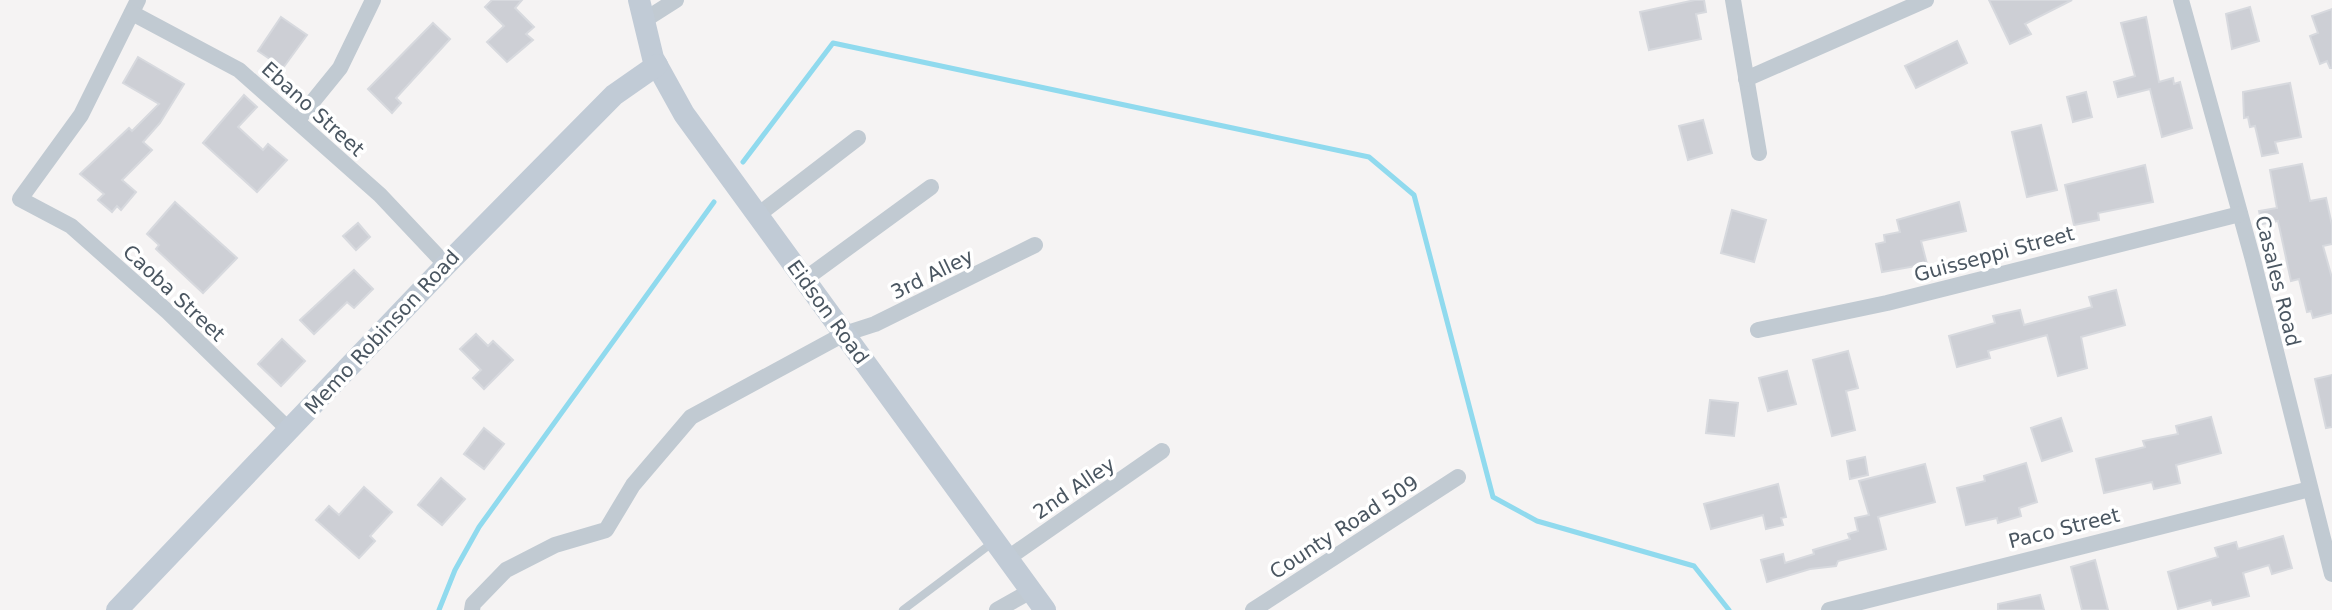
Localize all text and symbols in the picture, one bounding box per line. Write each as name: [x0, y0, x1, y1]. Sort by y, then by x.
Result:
street label: Ebano Street: [257, 57, 369, 161]
street label: Casales Road: [2250, 213, 2306, 349]
street label: Guisseppi Street: [1911, 221, 2077, 287]
street label: Caoba Street: [118, 240, 230, 346]
street label: 3rd Alley: [887, 244, 977, 304]
street label: Memo Robinson Road: [300, 245, 464, 419]
street label: Eidson Road: [782, 255, 874, 369]
street label: 2nd Alley: [1029, 452, 1120, 524]
street label: County Road 509: [1265, 470, 1423, 584]
street label: Paco Street: [2006, 503, 2122, 553]

